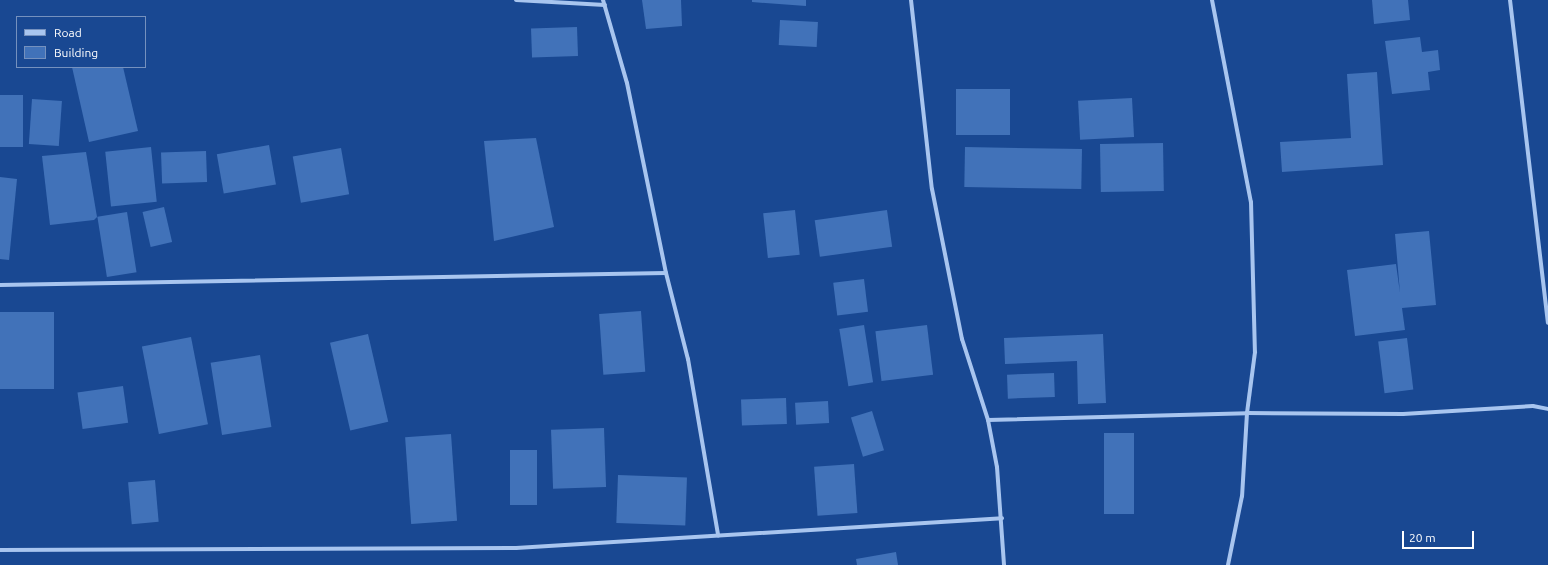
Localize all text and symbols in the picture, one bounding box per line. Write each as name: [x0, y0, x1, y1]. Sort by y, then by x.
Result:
legend: [16, 16, 146, 68]
text: Road: [54, 26, 82, 39]
text: Building: [54, 46, 98, 59]
scale bar: [1404, 523, 1476, 549]
text: 20 m: [1409, 531, 1436, 544]

